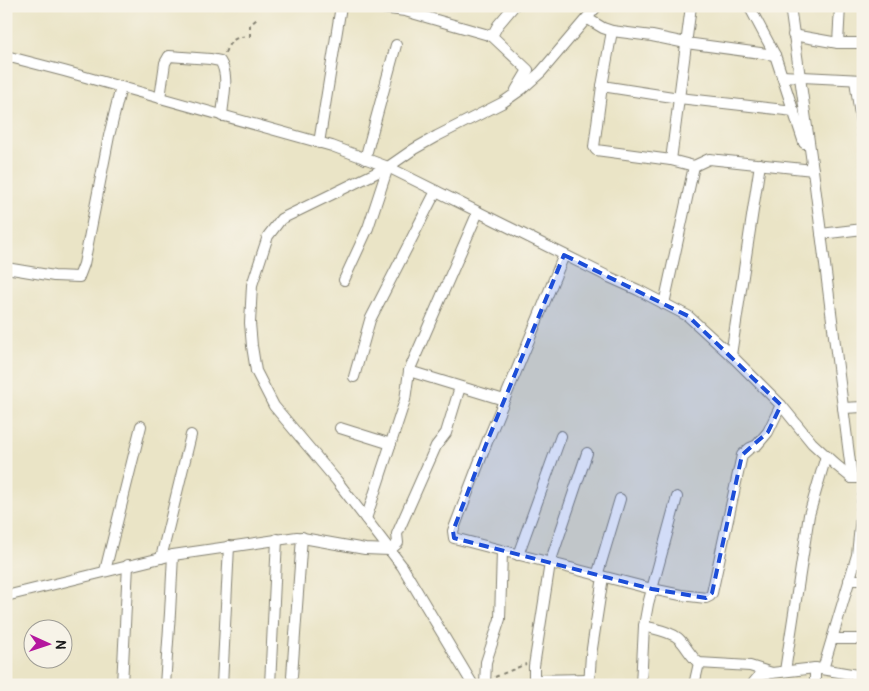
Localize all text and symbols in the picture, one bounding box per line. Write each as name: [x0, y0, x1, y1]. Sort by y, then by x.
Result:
north arrow: [22, 618, 72, 668]
text: N: [52, 639, 69, 650]

